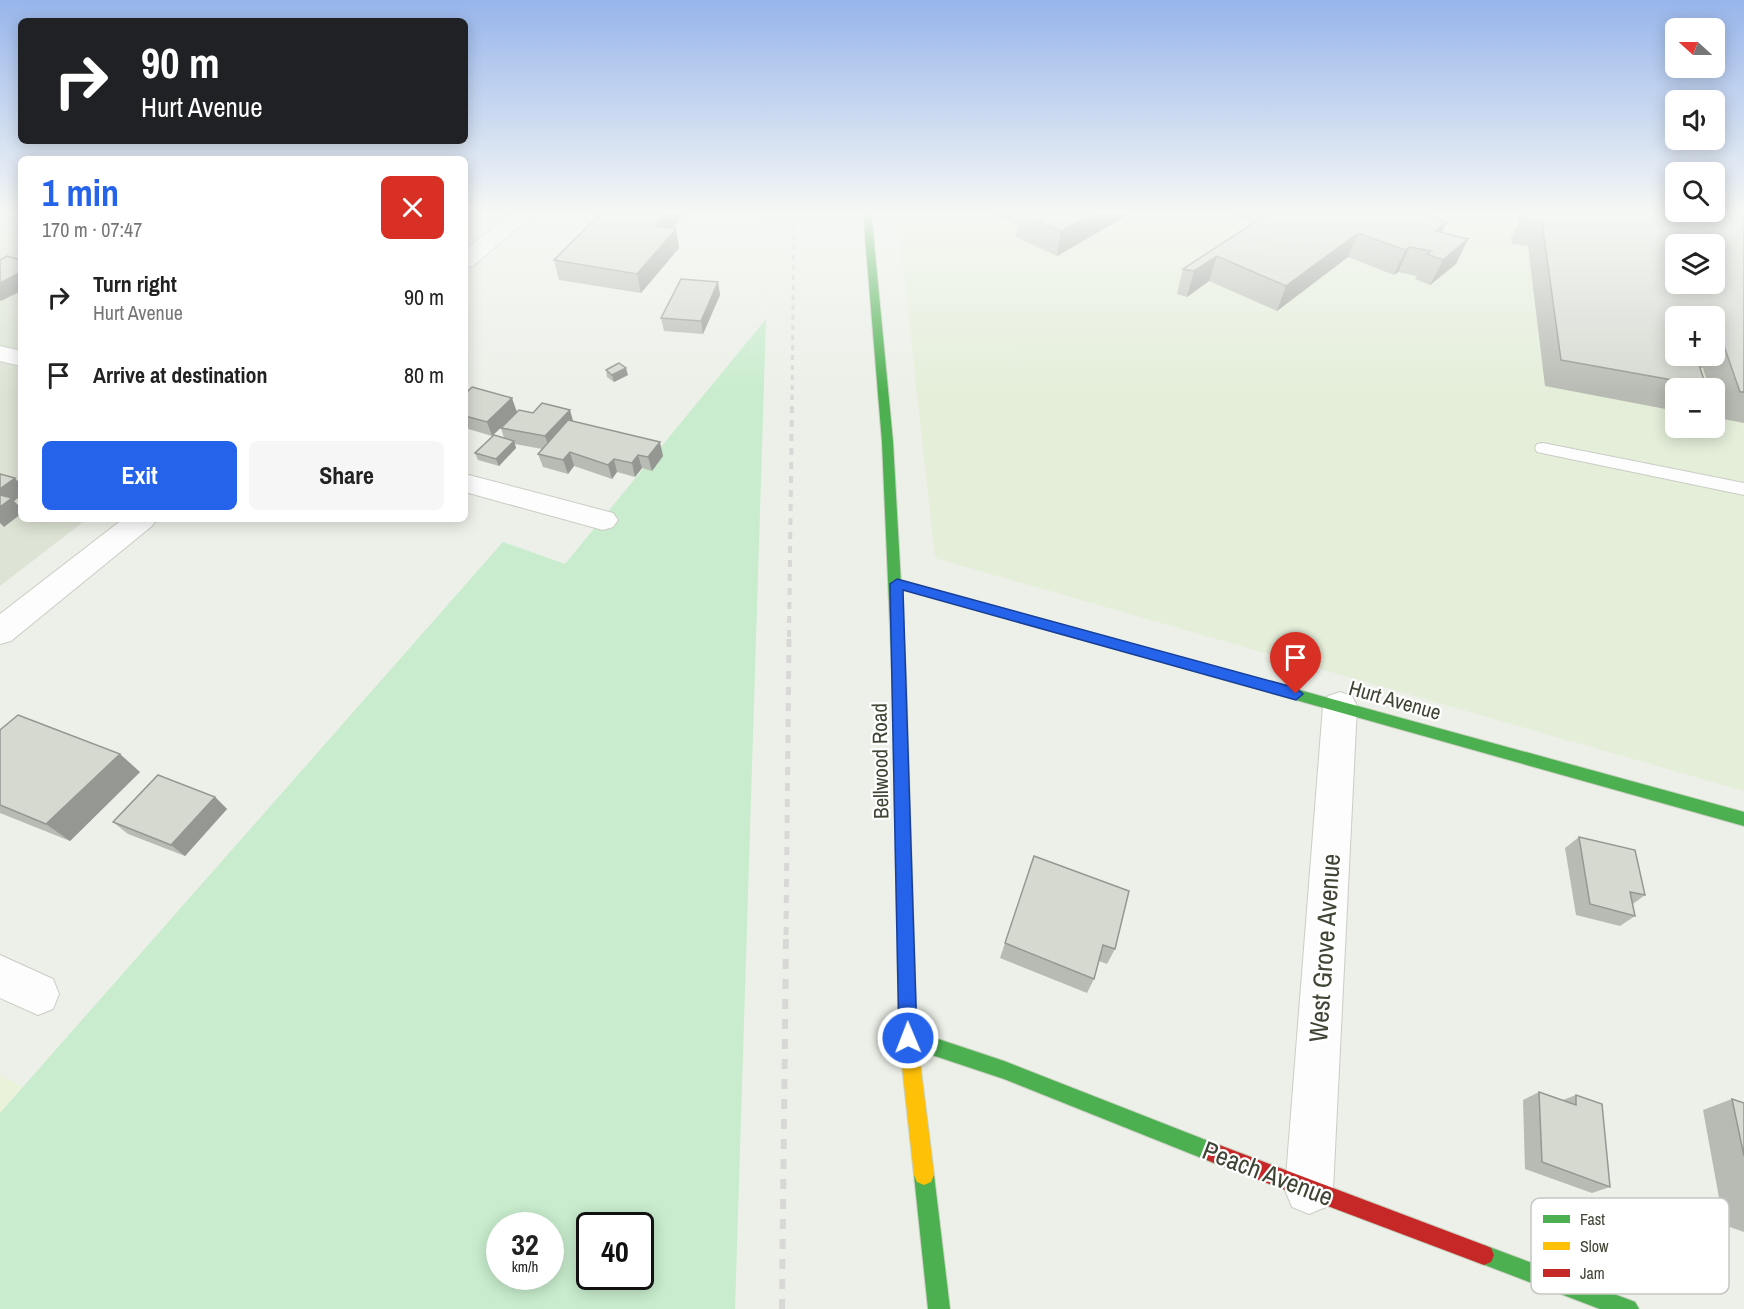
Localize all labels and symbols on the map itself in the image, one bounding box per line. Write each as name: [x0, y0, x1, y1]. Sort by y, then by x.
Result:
north arrow: [1665, 18, 1725, 78]
pin: [1270, 632, 1321, 694]
street label: Hurt Avenue: [1346, 673, 1444, 727]
street label: Bellwood Road: [864, 703, 896, 819]
street label: West Grove Avenue: [1300, 853, 1348, 1043]
position arrow: [876, 1006, 940, 1070]
street label: Peach Avenue: [1198, 1132, 1338, 1214]
legend: [1531, 1198, 1729, 1294]
text: Fast: [1580, 1208, 1605, 1230]
speed limit sign: 40: [576, 1212, 654, 1290]
text: Slow: [1580, 1235, 1609, 1257]
text: Jam: [1580, 1262, 1605, 1284]

